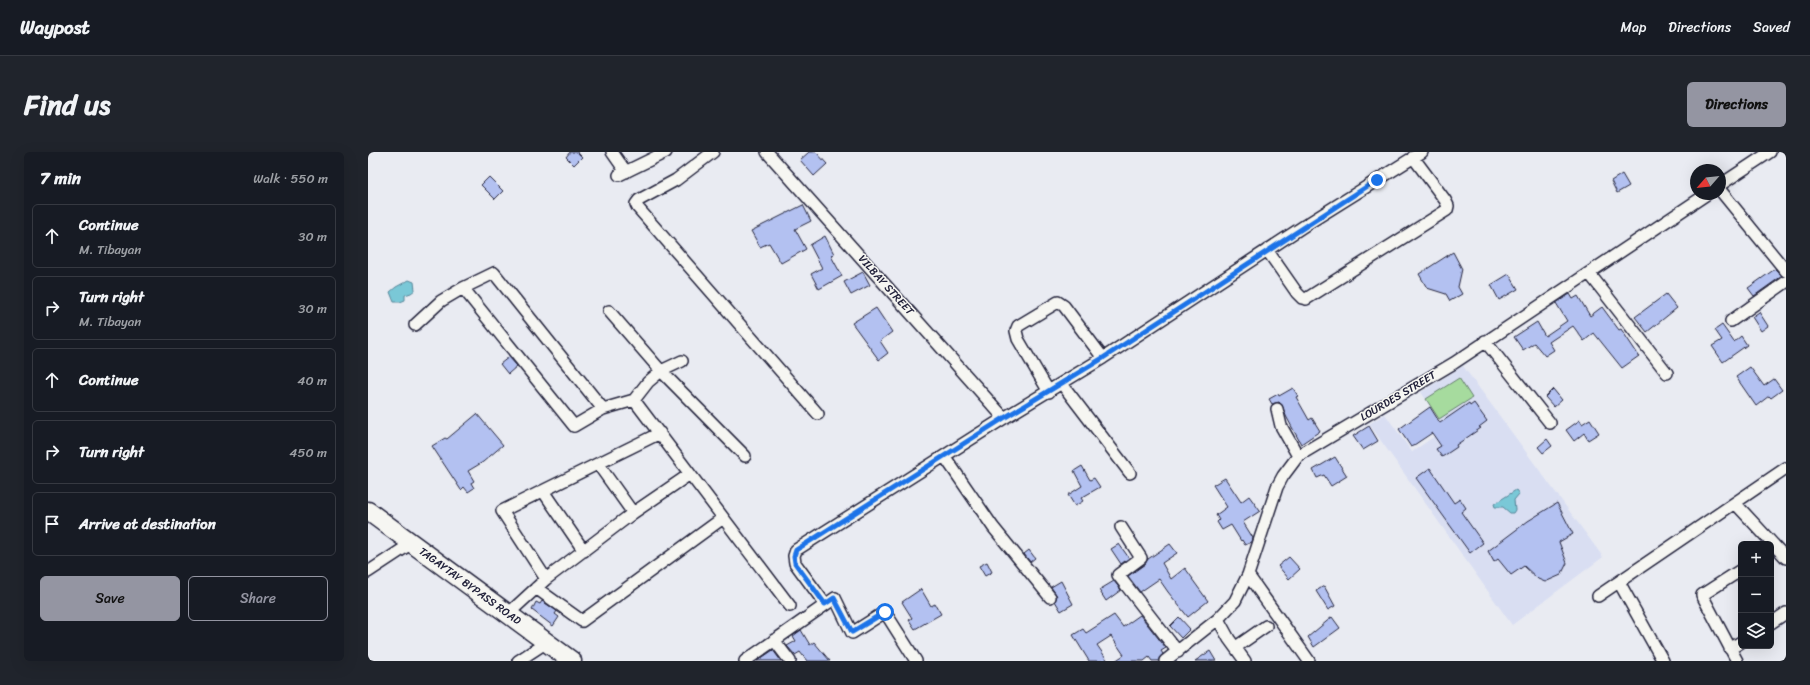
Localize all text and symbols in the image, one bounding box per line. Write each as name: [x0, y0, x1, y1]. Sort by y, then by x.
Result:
text: Waypost: [20, 11, 90, 44]
text: Map: [1620, 15, 1646, 40]
text: Directions: [1668, 15, 1731, 40]
text: Saved: [1753, 15, 1790, 40]
text: Find us: [24, 80, 111, 129]
button: Directions: [1687, 82, 1786, 127]
text: 7 min: [40, 163, 81, 193]
north arrow: [1690, 164, 1726, 200]
text: Walk · 550 m: [253, 167, 328, 190]
route end: [1368, 171, 1386, 189]
text: Continue: [79, 212, 139, 238]
icon: ahead: [41, 225, 63, 247]
text: 30 m: [298, 225, 327, 248]
text: M. Tibayan: [79, 238, 141, 261]
street label: VILBAY STREET: [853, 250, 919, 321]
text: Turn right: [79, 284, 144, 310]
icon: right: [41, 297, 63, 319]
text: 30 m: [298, 297, 327, 320]
text: M. Tibayan: [79, 310, 141, 333]
street label: LOURDES STREET: [1356, 365, 1441, 426]
text: Continue: [79, 367, 139, 393]
icon: ahead: [41, 369, 63, 391]
text: 40 m: [297, 369, 327, 392]
text: Turn right: [79, 439, 144, 465]
icon: right: [41, 441, 63, 463]
text: 450 m: [289, 441, 327, 464]
text: Arrive at destination: [79, 511, 216, 537]
icon: arrive: [41, 513, 63, 535]
map controls: [1738, 541, 1774, 649]
button: +: [1738, 541, 1774, 577]
street label: TAGAYTAY BYPASS ROAD: [415, 542, 526, 630]
button: Save: [40, 576, 180, 621]
button: Share: [188, 576, 328, 621]
button: −: [1738, 577, 1774, 613]
route start: [876, 603, 894, 621]
button: layers: [1738, 613, 1774, 649]

